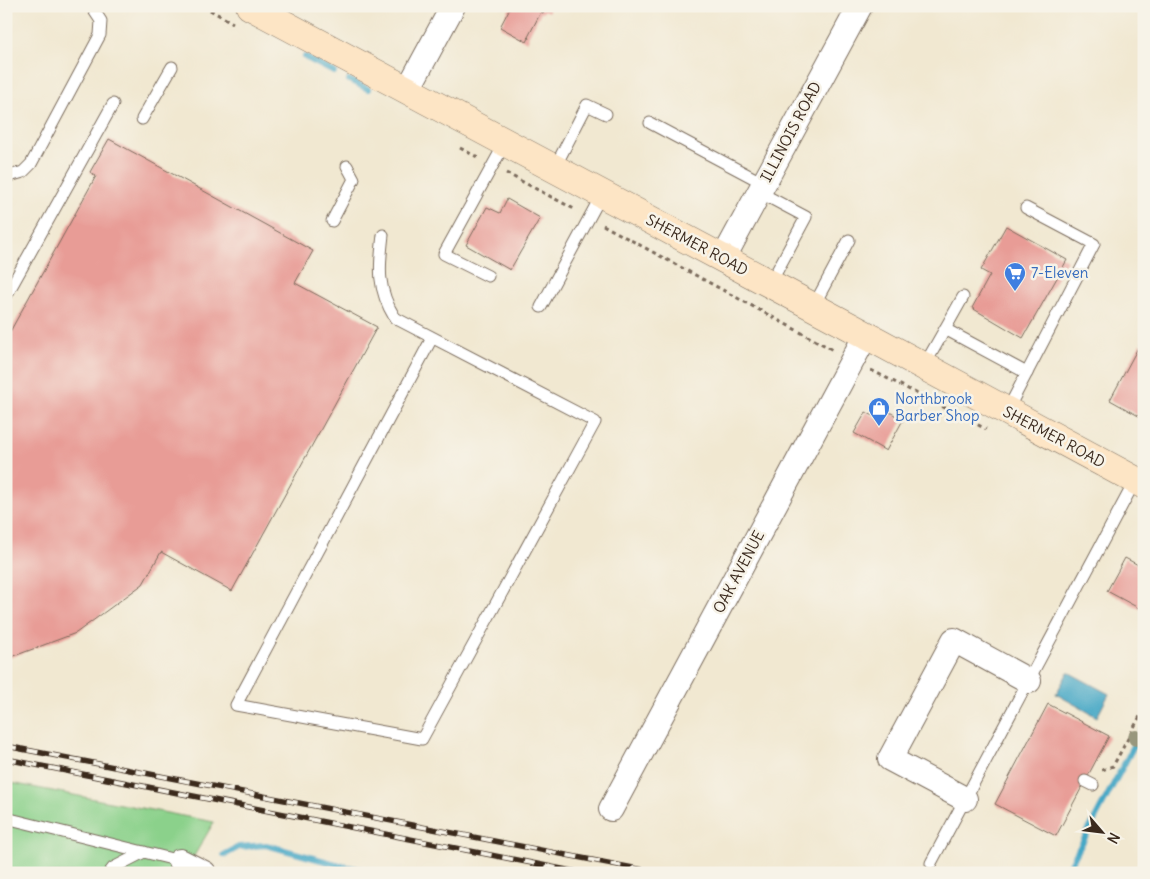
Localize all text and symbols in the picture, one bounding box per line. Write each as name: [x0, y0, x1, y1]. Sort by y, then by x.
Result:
street label: ILLINOIS ROAD: [756, 78, 825, 185]
street label: SHERMER ROAD: [643, 210, 752, 279]
supermarket icon: 7-Eleven: [1003, 261, 1027, 292]
place label: 7-Eleven: [1031, 263, 1089, 282]
place label: Northbrook Barber Shop: [895, 389, 980, 425]
shop icon: Northbrook Barber Shop: [867, 396, 891, 427]
street label: SHERMER ROAD: [1000, 402, 1109, 471]
street label: OAK AVENUE: [709, 527, 768, 616]
north arrow: [1078, 806, 1128, 856]
text: N: [1103, 830, 1124, 847]

